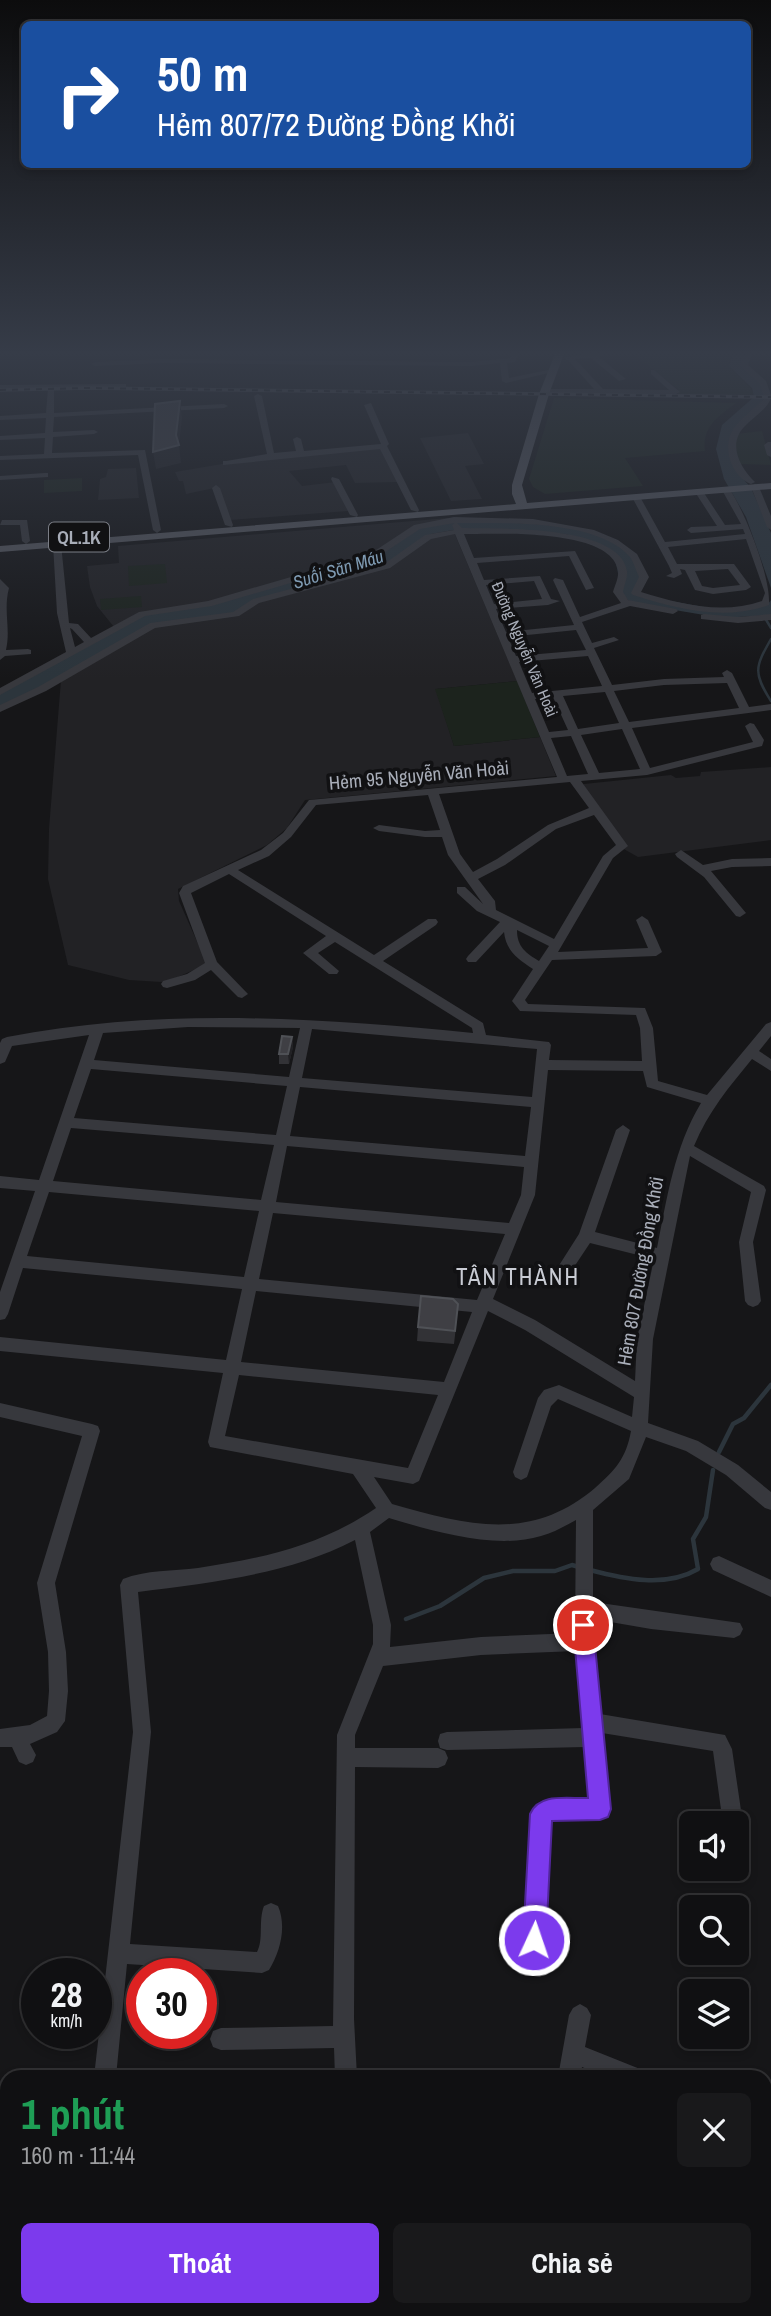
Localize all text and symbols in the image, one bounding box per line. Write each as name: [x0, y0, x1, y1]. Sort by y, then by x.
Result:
text: 50 m: [157, 40, 249, 106]
icon: right: [42, 49, 133, 140]
text: Hẻm 807/72 Đường Đồng Khởi: [157, 103, 516, 146]
road number: QL.1K: [49, 522, 109, 552]
water label: Suối Săn Máu: [290, 543, 386, 595]
street label: Đường Nguyễn Văn Hoài: [487, 578, 563, 720]
street label: Hẻm 95 Nguyễn Văn Hoài: [328, 754, 510, 796]
street label: Hẻm 807 Đường Đồng Khởi: [611, 1174, 669, 1368]
district label: TÂN THÀNH: [456, 1261, 580, 1292]
pin: [553, 1595, 613, 1655]
icon: arrive: [564, 1606, 602, 1644]
map controls: [679, 1811, 749, 2049]
button: sound: [679, 1811, 749, 1881]
button: search: [679, 1895, 749, 1965]
position arrow: [497, 1903, 571, 1977]
speed limit sign: 30: [126, 1958, 217, 2049]
text: 28: [51, 1971, 82, 2018]
button: layers: [679, 1979, 749, 2049]
text: km/h: [51, 2008, 83, 2033]
text: 1 phút: [21, 2086, 124, 2142]
button: close: [677, 2093, 751, 2167]
text: 160 m · 11:44: [21, 2140, 135, 2171]
button: Thoát: [21, 2223, 379, 2303]
button: Chia sẻ: [393, 2223, 751, 2303]

